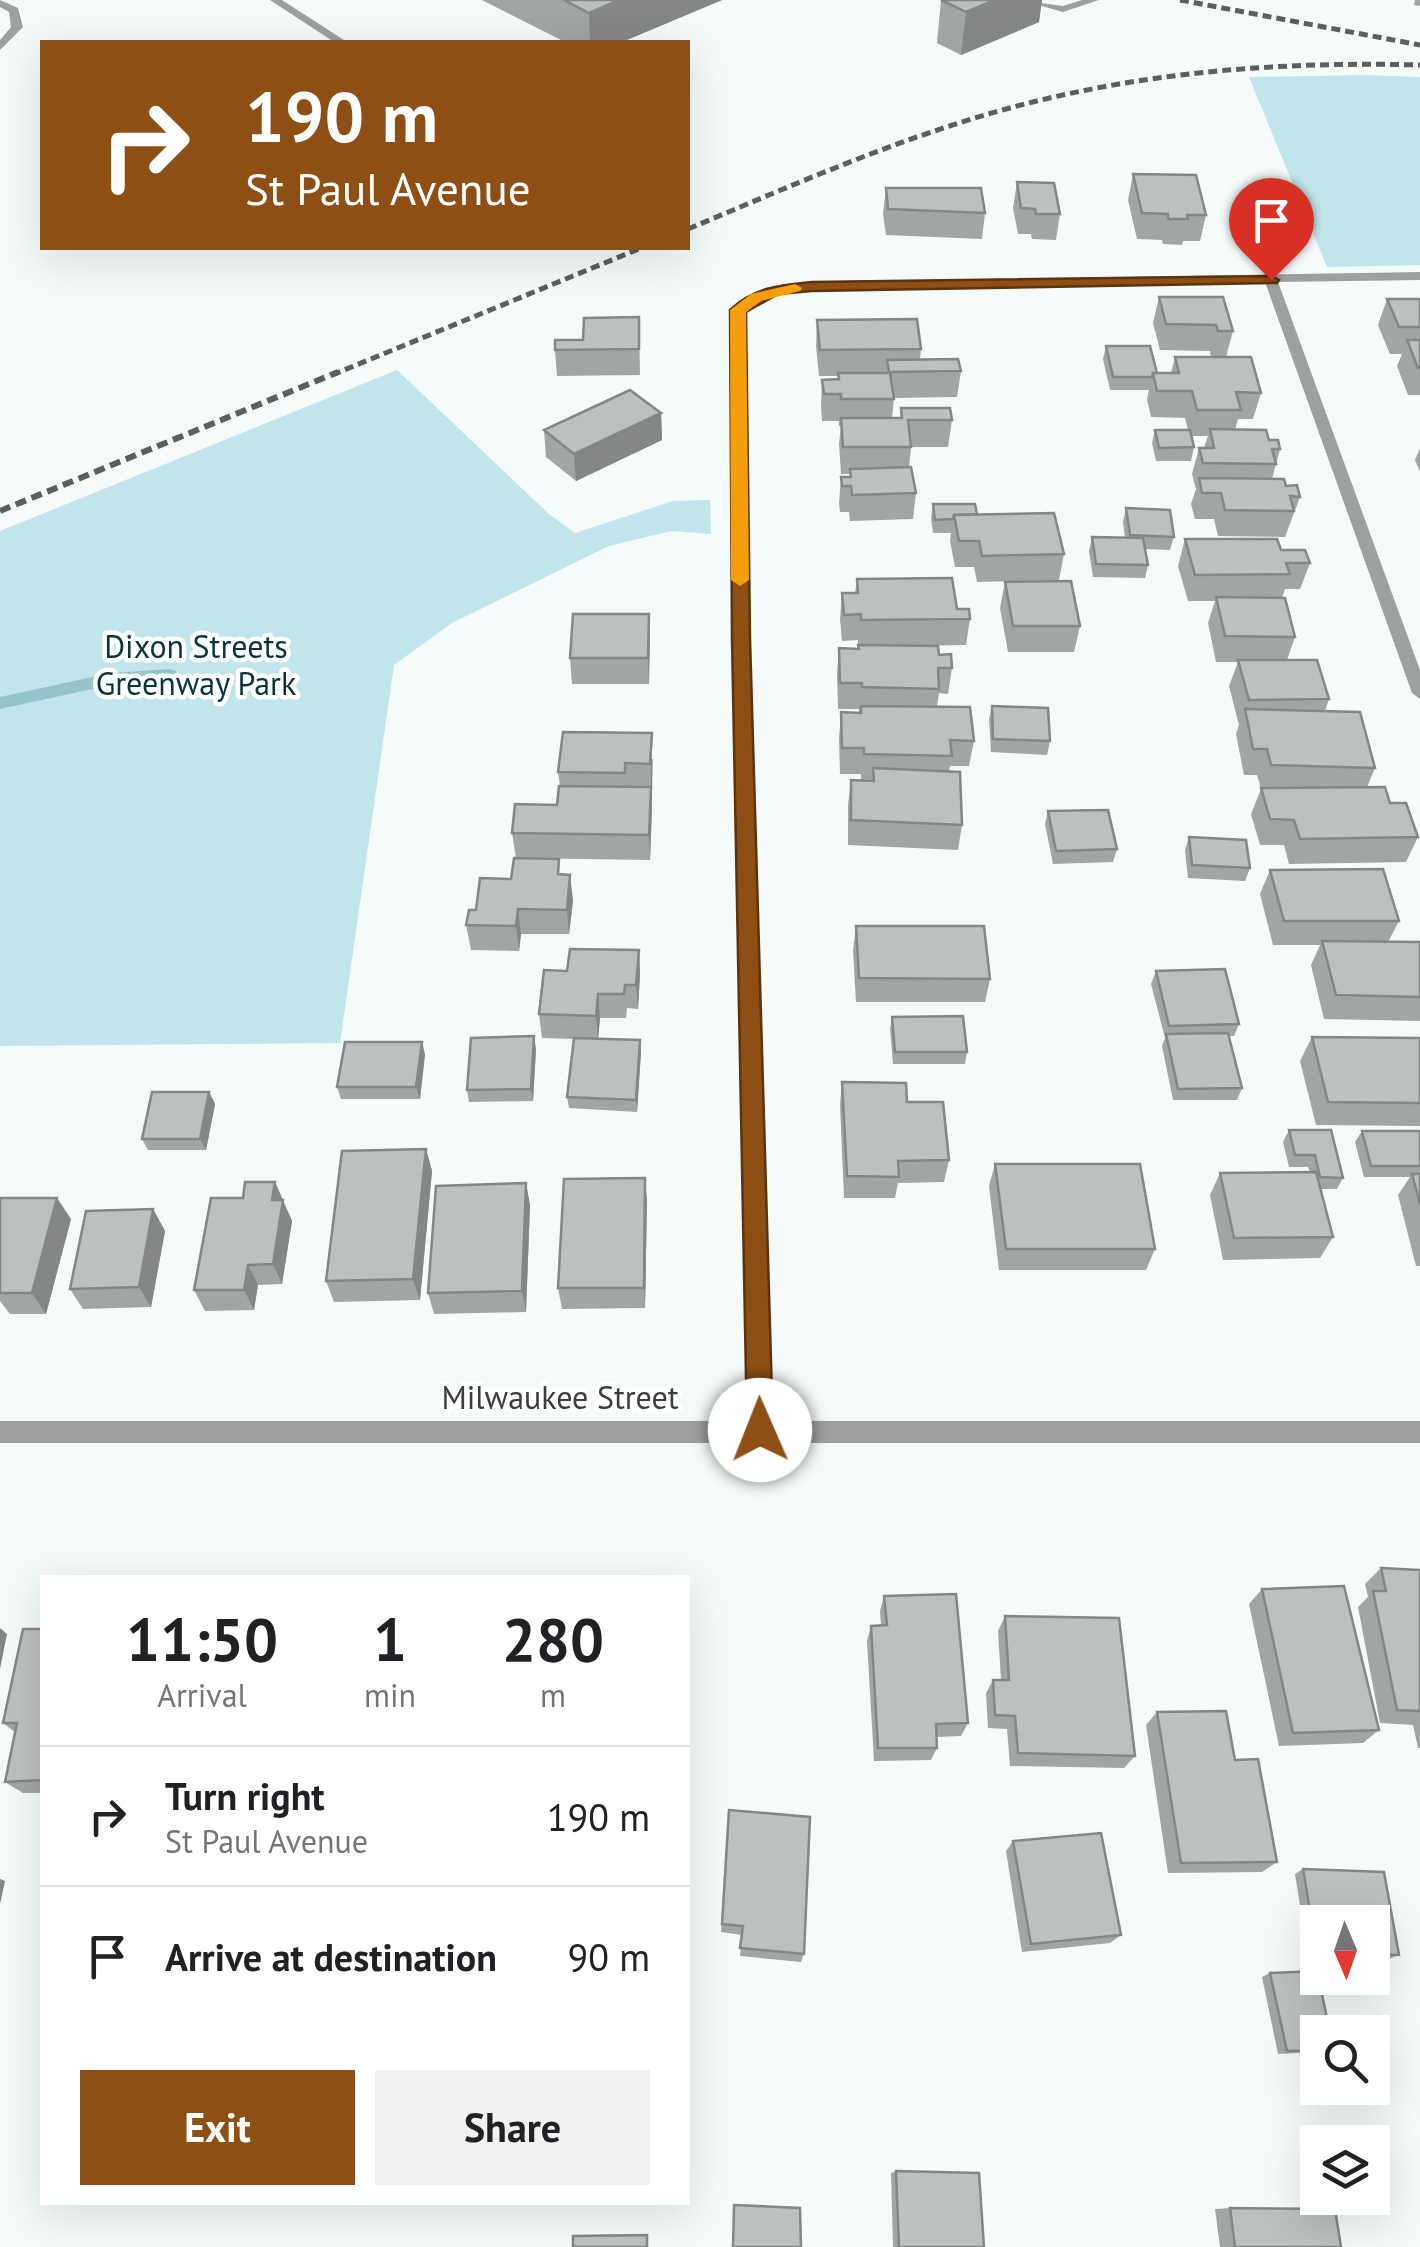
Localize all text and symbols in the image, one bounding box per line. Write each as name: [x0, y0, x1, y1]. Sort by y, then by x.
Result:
text: 190 m: [245, 71, 438, 161]
icon: right: [80, 80, 210, 210]
text: St Paul Avenue: [245, 159, 531, 217]
pin: [1229, 178, 1314, 281]
icon: arrive: [1244, 193, 1299, 248]
park label: Dixon Streets Greenway Park: [96, 625, 297, 704]
street label: Milwaukee Street: [441, 1376, 679, 1418]
position arrow: [708, 1378, 812, 1482]
text: 11:50: [126, 1600, 278, 1678]
text: 1: [373, 1600, 407, 1678]
text: 280: [502, 1600, 604, 1678]
text: Arrival: [157, 1674, 247, 1716]
text: min: [364, 1674, 416, 1716]
text: m: [540, 1674, 566, 1716]
text: Turn right: [165, 1771, 325, 1820]
icon: right: [80, 1789, 135, 1844]
text: 190 m: [547, 1792, 650, 1841]
text: St Paul Avenue: [165, 1820, 368, 1862]
north arrow: [1300, 1905, 1390, 1995]
map controls: [1300, 1905, 1390, 2215]
icon: arrive: [80, 1929, 135, 1984]
text: Arrive at destination: [165, 1932, 497, 1981]
text: 90 m: [568, 1932, 650, 1981]
button: search: [1300, 2015, 1390, 2105]
button: Exit: [80, 2070, 355, 2185]
button: Share: [375, 2070, 650, 2185]
button: layers: [1300, 2125, 1390, 2215]

